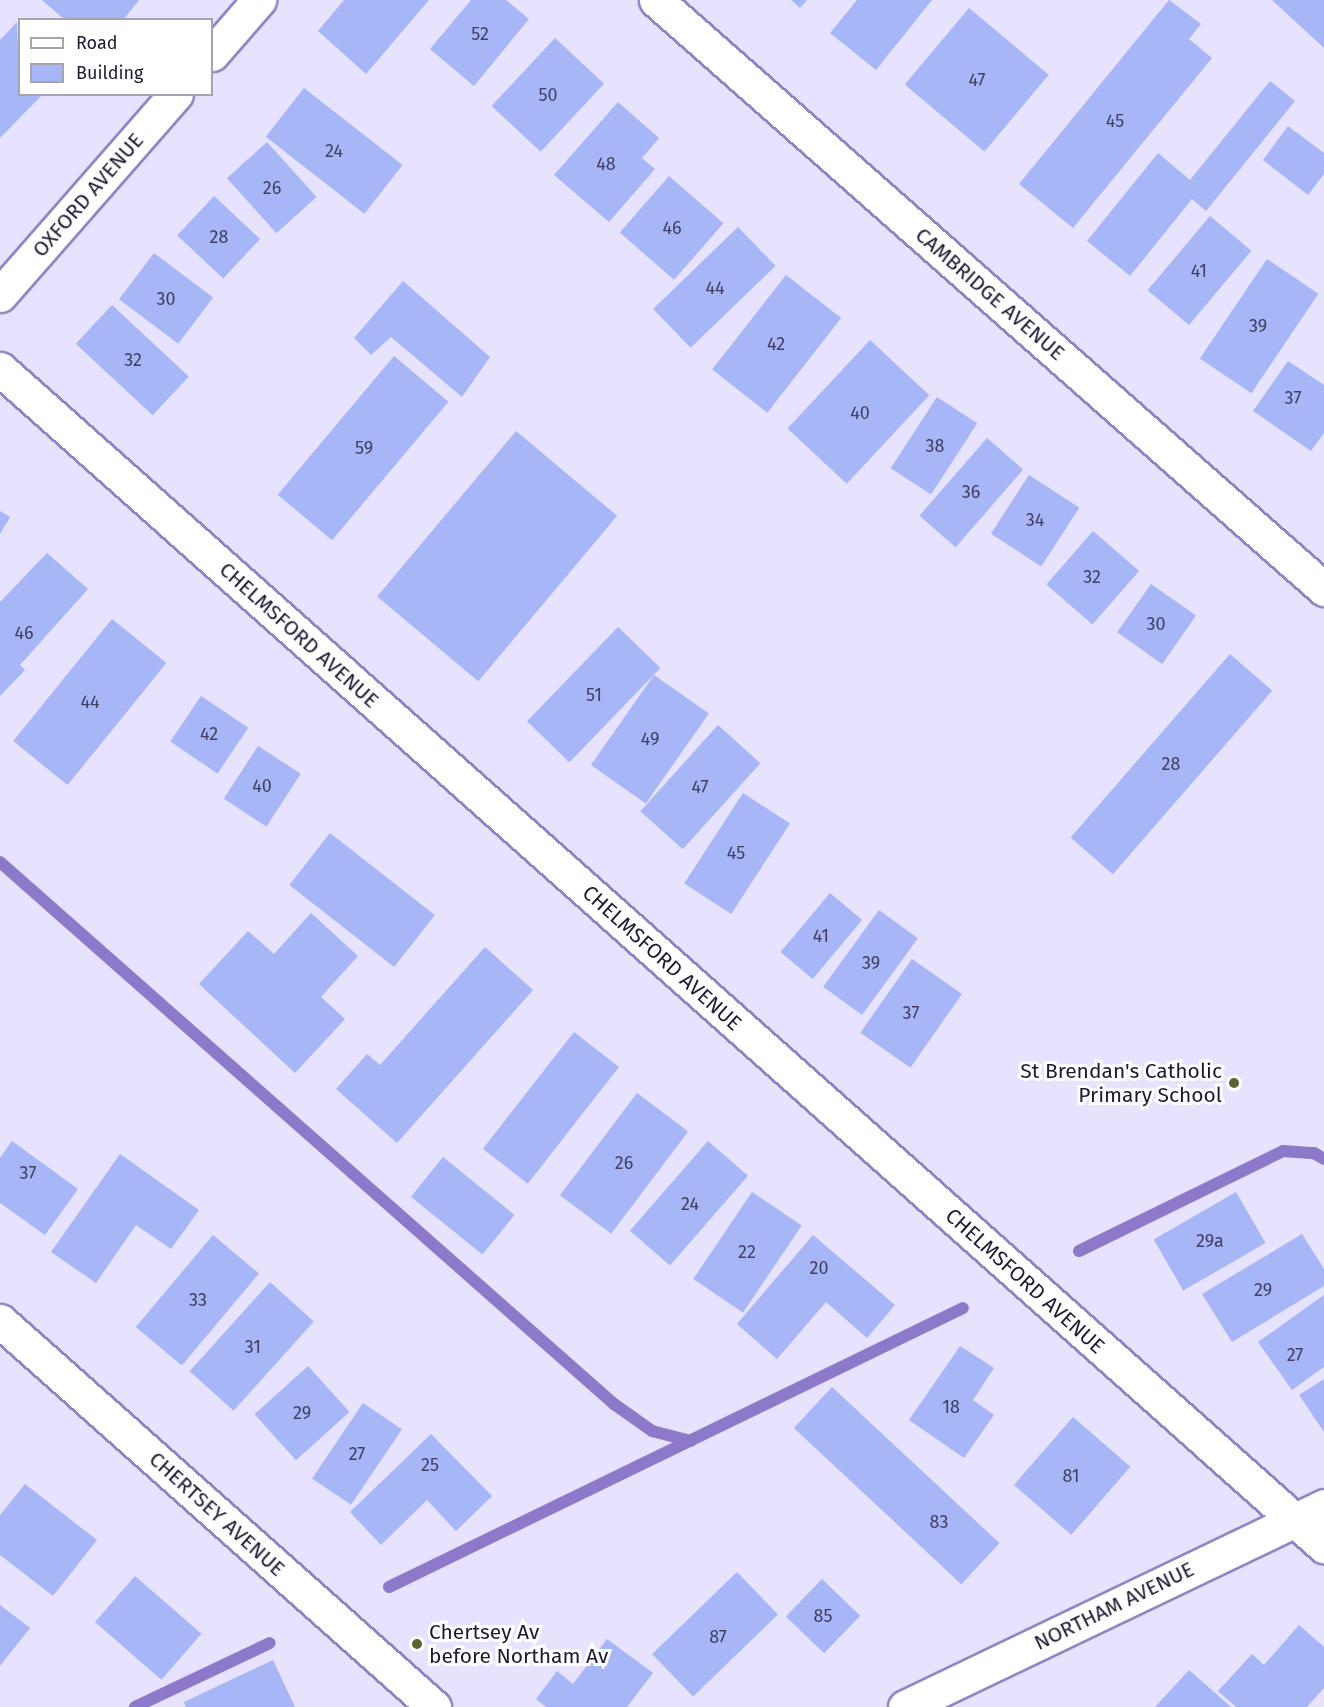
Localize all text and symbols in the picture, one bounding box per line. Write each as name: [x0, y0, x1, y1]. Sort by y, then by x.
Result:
legend: [18, 18, 213, 96]
house number: 52: [471, 23, 489, 45]
text: Road: [76, 32, 118, 54]
text: Building: [76, 62, 143, 84]
house number: 47: [968, 69, 986, 91]
house number: 50: [538, 84, 558, 106]
house number: 45: [1106, 110, 1124, 132]
street label: OXFORD AVENUE: [27, 128, 149, 262]
house number: 24: [325, 140, 343, 162]
house number: 48: [596, 153, 616, 175]
house number: 26: [263, 177, 281, 199]
house number: 46: [662, 217, 682, 239]
street label: CAMBRIDGE AVENUE: [910, 222, 1070, 366]
house number: 28: [210, 226, 228, 248]
house number: 41: [1191, 260, 1207, 282]
house number: 44: [705, 277, 725, 299]
house number: 30: [156, 288, 176, 310]
house number: 39: [1249, 315, 1267, 337]
house number: 42: [767, 333, 785, 355]
house number: 32: [124, 349, 142, 371]
house number: 37: [1285, 387, 1301, 409]
house number: 40: [850, 402, 870, 424]
house number: 38: [926, 435, 944, 457]
house number: 59: [355, 437, 373, 459]
house number: 36: [962, 481, 980, 503]
house number: 34: [1026, 509, 1044, 531]
street label: CHELMSFORD AVENUE: [214, 557, 384, 713]
house number: 32: [1083, 566, 1101, 588]
house number: 30: [1146, 613, 1166, 635]
house number: 46: [14, 622, 34, 644]
house number: 51: [586, 684, 602, 706]
house number: 44: [80, 691, 100, 713]
house number: 42: [200, 723, 218, 745]
house number: 49: [641, 728, 659, 750]
house number: 28: [1162, 753, 1180, 775]
house number: 40: [252, 775, 272, 797]
house number: 47: [691, 776, 709, 798]
house number: 45: [727, 842, 745, 864]
street label: CHELMSFORD AVENUE: [577, 880, 747, 1036]
house number: 41: [813, 925, 829, 947]
house number: 39: [862, 952, 880, 974]
house number: 37: [903, 1002, 919, 1024]
place label: St Brendan's Catholic Primary School: [1020, 1058, 1222, 1108]
marker: St Brendan's Catholic Primary School: [1227, 1076, 1241, 1090]
house number: 26: [615, 1152, 633, 1174]
house number: 37: [20, 1162, 36, 1184]
house number: 24: [681, 1193, 699, 1215]
street label: CHELMSFORD AVENUE: [940, 1203, 1110, 1359]
house number: 29a: [1196, 1230, 1224, 1252]
house number: 22: [738, 1241, 756, 1263]
house number: 20: [810, 1257, 828, 1279]
house number: 29: [1254, 1279, 1272, 1301]
house number: 33: [189, 1289, 207, 1311]
house number: 31: [245, 1336, 261, 1358]
house number: 27: [1287, 1344, 1303, 1366]
house number: 18: [942, 1396, 960, 1418]
house number: 29: [293, 1402, 311, 1424]
house number: 27: [349, 1443, 365, 1465]
street label: CHERTSEY AVENUE: [144, 1446, 290, 1582]
house number: 25: [421, 1454, 439, 1476]
house number: 81: [1062, 1465, 1080, 1487]
house number: 83: [930, 1511, 948, 1533]
street label: NORTHAM AVENUE: [1030, 1556, 1198, 1656]
house number: 85: [814, 1605, 832, 1627]
place label: Chertsey Av before Northam Av: [429, 1619, 608, 1669]
house number: 87: [709, 1626, 727, 1648]
marker: Chertsey Av before Northam Av: [410, 1637, 424, 1651]

